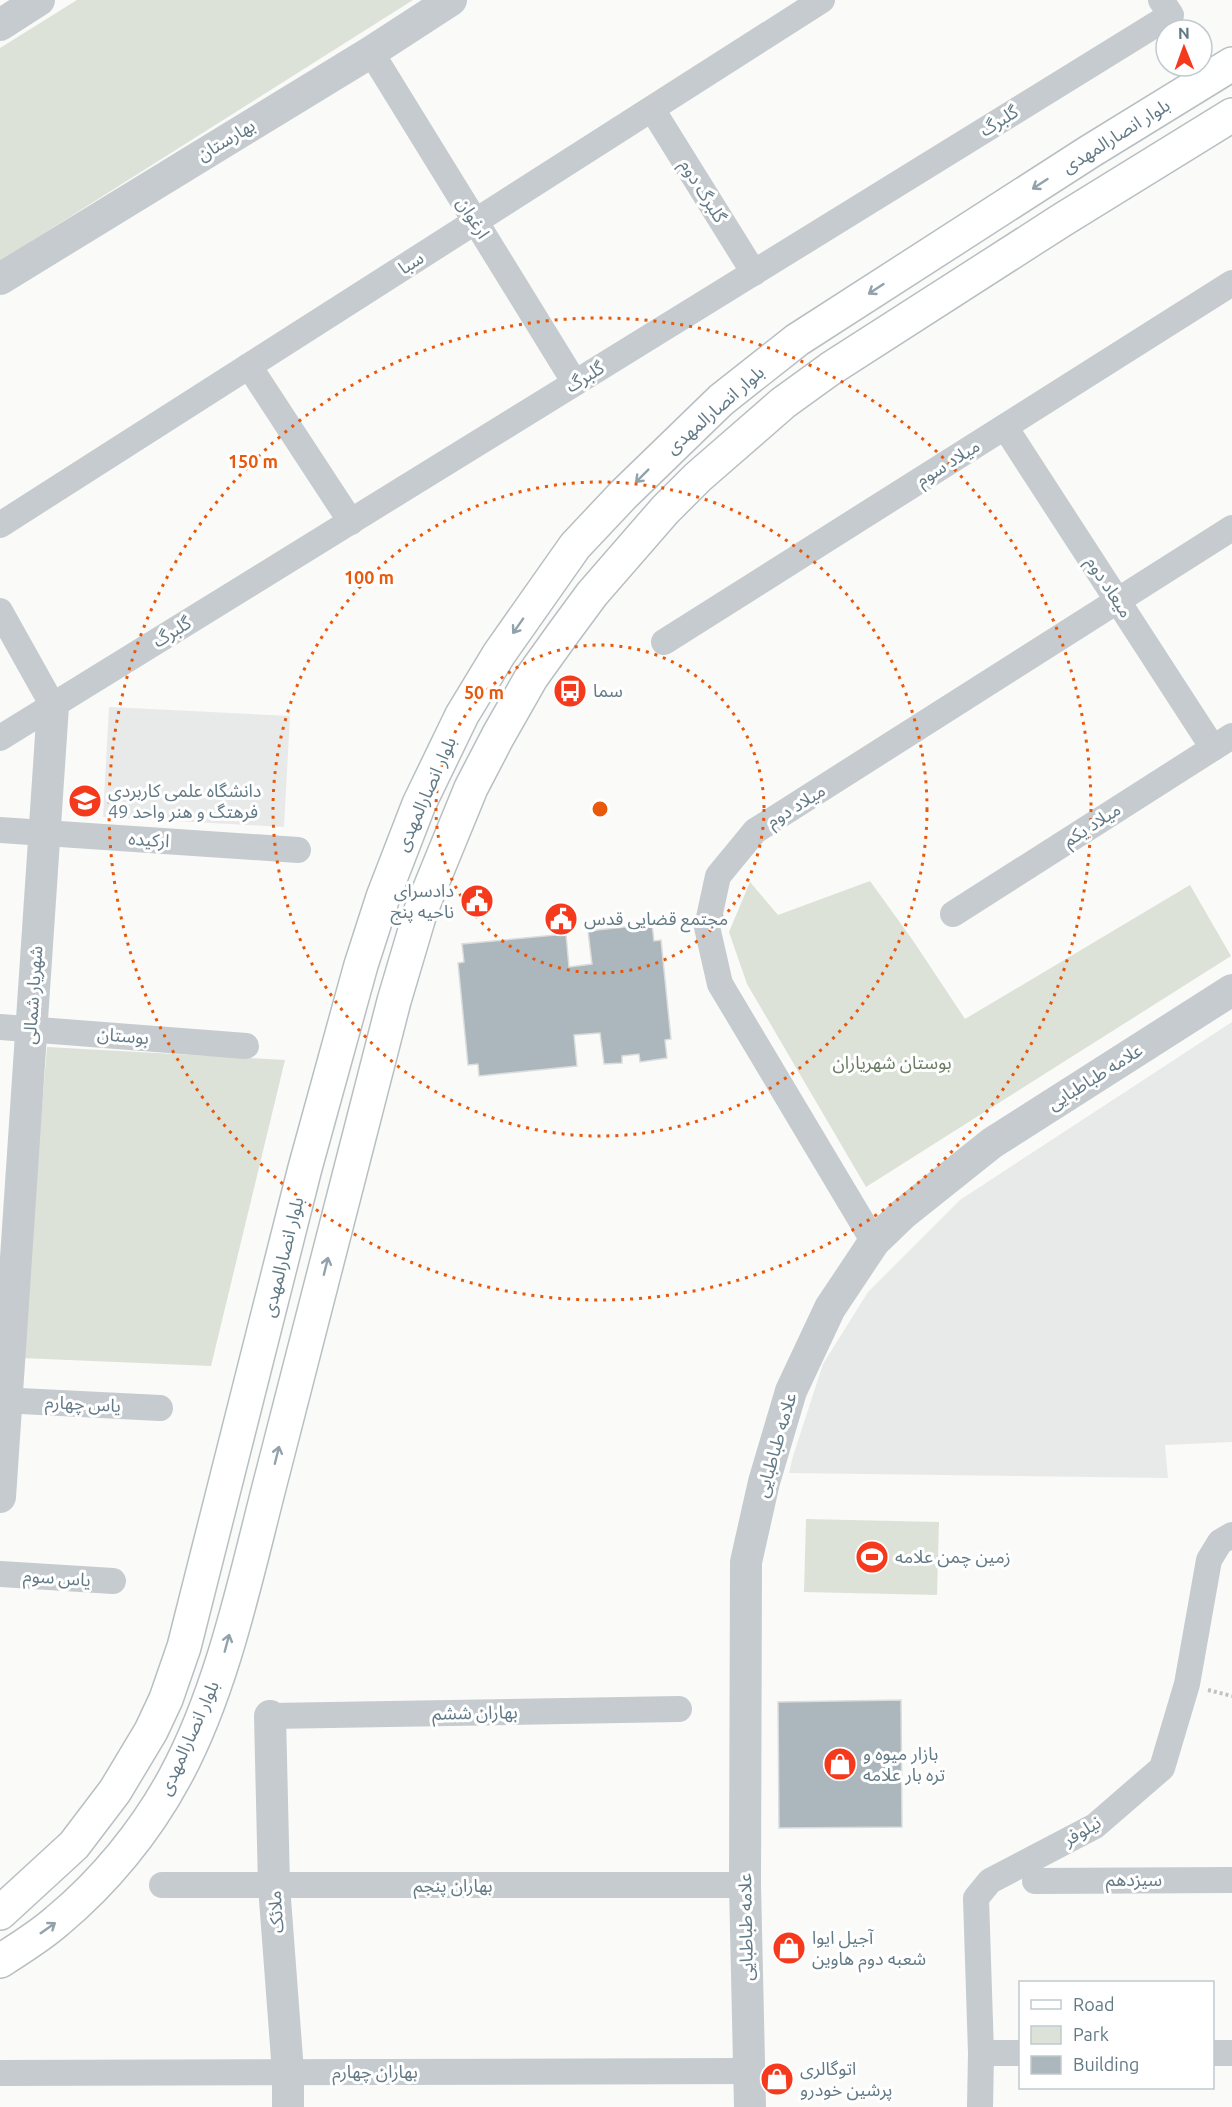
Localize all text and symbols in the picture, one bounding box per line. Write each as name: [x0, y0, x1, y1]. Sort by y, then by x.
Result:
north arrow: [1154, 18, 1214, 78]
text: N: [1178, 24, 1190, 42]
street label: بلوار انصارالمهدی: [1058, 94, 1174, 178]
street label: گلبرگ: [976, 100, 1023, 141]
street label: بهارستان: [193, 114, 259, 166]
street label: گلبرگ دوم: [672, 155, 731, 229]
one-way arrow: [1032, 178, 1049, 190]
street label: ارغوان: [452, 193, 494, 243]
street label: سبا: [394, 247, 427, 278]
one-way arrow: [868, 283, 885, 295]
street label: گلبرگ: [562, 356, 609, 397]
street label: بلوار انصارالمهدی: [661, 361, 769, 459]
street label: میلاد سوم: [912, 435, 986, 494]
text: 150 m: [228, 451, 278, 471]
one-way arrow: [635, 468, 650, 483]
street label: میعاد دوم: [1079, 552, 1137, 623]
text: 100 m: [344, 567, 394, 587]
street label: گلبرگ: [149, 611, 196, 652]
one-way arrow: [512, 617, 524, 633]
bus stop icon: سما: [552, 673, 588, 709]
place label: سما: [593, 680, 623, 700]
text: 50 m: [464, 682, 504, 702]
street label: بلوار انصارالمهدی: [391, 733, 461, 855]
street label: میلاد دوم: [763, 779, 831, 835]
place label: دانشگاه علمی کاربردی فرهتگ و هنر واحد 49: [108, 780, 261, 823]
school or university icon: دانشگاه علمی کاربردی فرهتگ و هنر واحد 49: [67, 783, 103, 819]
street label: میلاد یکم: [1059, 798, 1126, 853]
centre of rings: [590, 799, 610, 819]
street label: ارکیده: [128, 828, 170, 852]
place label: دادسرای ناحیه پنج: [390, 880, 454, 925]
public building icon: دادسرای ناحیه پنج: [459, 883, 495, 919]
public building icon: مجتمع قضایی قدس: [543, 901, 579, 937]
place label: مجتمع قضایی قدس: [584, 908, 728, 933]
street label: شهریار شمالی: [19, 945, 47, 1045]
street label: بوستان: [96, 1023, 150, 1049]
street label: علامه طباطبایی: [1043, 1039, 1147, 1115]
park label: بوستان شهریاران: [832, 1052, 952, 1074]
street label: بلوار انصارالمهدی: [257, 1195, 309, 1319]
one-way arrow: [321, 1257, 332, 1276]
street label: علامه طباطبایی: [751, 1390, 801, 1500]
street label: یاس چهارم: [44, 1391, 122, 1420]
one-way arrow: [272, 1446, 284, 1465]
sports icon: زمین چمن علامه: [854, 1539, 890, 1575]
place label: زمین چمن علامه: [895, 1546, 1011, 1568]
street label: یاس سوم: [22, 1565, 92, 1594]
one-way arrow: [222, 1634, 234, 1653]
street label: بلوار انصارالمهدی: [154, 1677, 224, 1799]
street label: بهاران ششم: [432, 1701, 518, 1727]
place label: بازار میوه و تره بار علامه: [863, 1743, 945, 1786]
shop icon: بازار میوه و تره بار علامه: [822, 1746, 858, 1782]
street label: نیلوفر: [1058, 1811, 1105, 1851]
street label: سیزدهم: [1106, 1869, 1162, 1893]
street label: علامه طباطبایی: [734, 1873, 758, 1981]
street label: بهاران پنجم: [413, 1875, 493, 1899]
street label: ملائک: [264, 1890, 286, 1934]
one-way arrow: [40, 1922, 56, 1934]
place label: آجیل ایوا شعبه دوم هاوین: [812, 1927, 926, 1973]
shop icon: آجیل ایوا شعبه دوم هاوین: [771, 1930, 807, 1966]
legend: [1019, 1981, 1214, 2089]
text: Road: [1073, 1994, 1115, 2014]
text: Park: [1073, 2024, 1109, 2044]
text: Building: [1073, 2054, 1139, 2074]
place label: اتوگالری پرشین خودرو: [800, 2058, 892, 2101]
street label: بهاران چهارم: [332, 2061, 418, 2086]
shop icon: اتوگالری پرشین خودرو: [759, 2061, 795, 2097]

